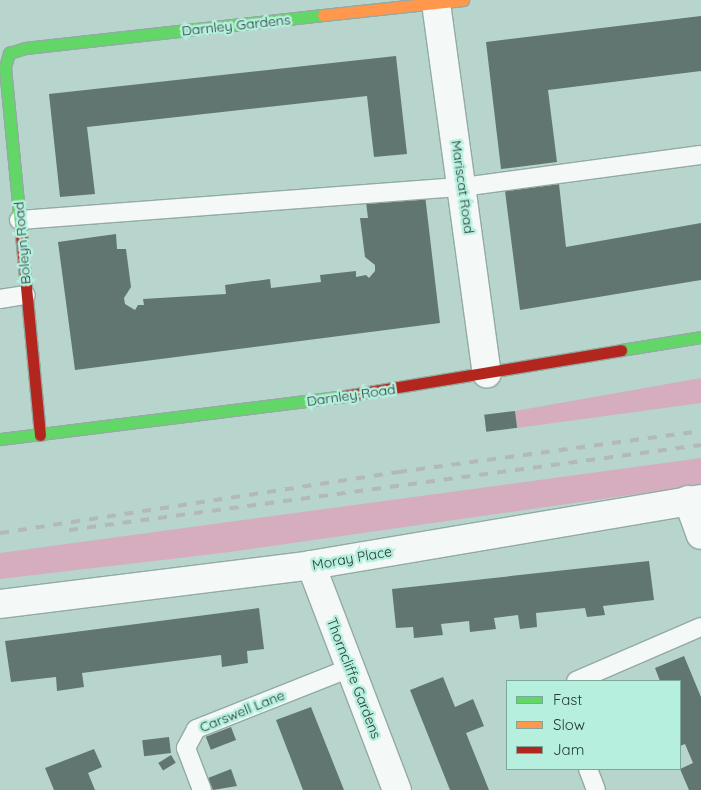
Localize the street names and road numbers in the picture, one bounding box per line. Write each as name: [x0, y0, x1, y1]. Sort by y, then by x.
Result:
street label: Darnley Gardens: [181, 11, 291, 39]
street label: Mariscat Road: [448, 139, 478, 235]
street label: Boleyn Road: [10, 201, 34, 285]
street label: Darnley Road: [306, 380, 396, 410]
street label: Moray Place: [311, 543, 393, 573]
street label: Thorncliffe Gardens: [323, 615, 385, 741]
street label: Carswell Lane: [197, 686, 287, 736]

